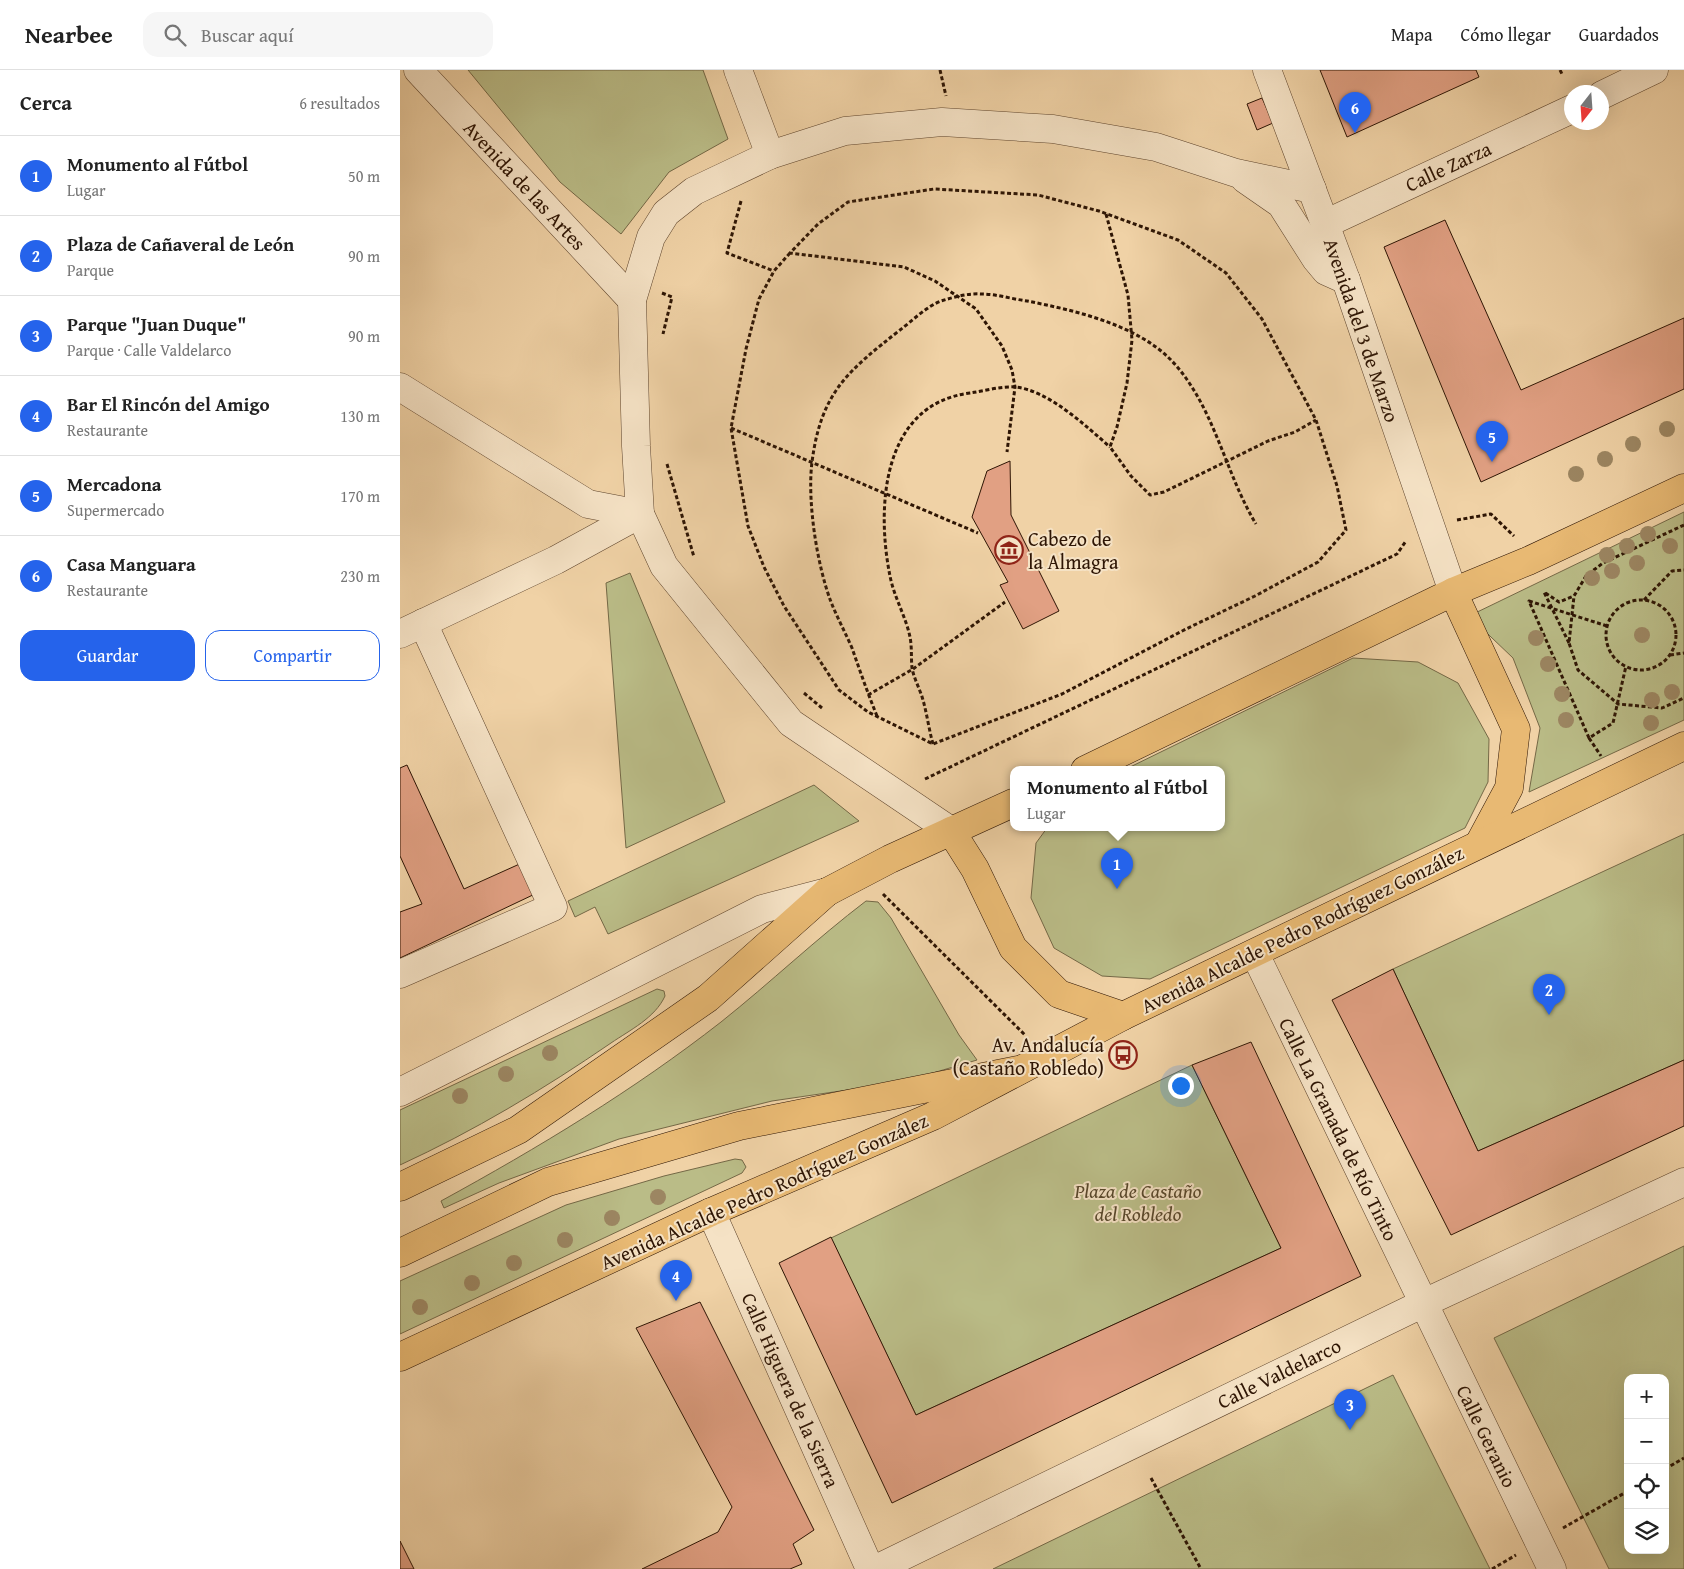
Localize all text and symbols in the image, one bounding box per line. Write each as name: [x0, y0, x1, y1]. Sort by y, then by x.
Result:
search box: [143, 12, 493, 57]
text: Nearbee: [25, 17, 113, 52]
icon: search: [161, 21, 189, 49]
text: Buscar aquí: [201, 21, 293, 49]
text: Mapa: [1391, 21, 1433, 48]
text: Cómo llegar: [1461, 21, 1551, 48]
text: Guardados: [1579, 21, 1659, 48]
north arrow: [1564, 85, 1609, 130]
text: Cerca: [20, 87, 72, 118]
text: 6 resultados: [299, 91, 380, 115]
pin: 6: [1339, 92, 1371, 133]
street label: Avenida de las Artes: [457, 114, 593, 256]
street label: Calle Zarza: [1400, 133, 1496, 199]
text: Monumento al Fútbol: [67, 150, 248, 178]
text: 1: [32, 164, 40, 188]
text: 50 m: [348, 164, 380, 188]
text: Lugar: [67, 178, 106, 202]
text: Plaza de Cañaveral de León: [67, 230, 294, 258]
street label: Avenida del 3 de Marzo: [1317, 234, 1407, 426]
text: 2: [32, 244, 40, 268]
text: 90 m: [348, 244, 380, 268]
text: Parque: [67, 258, 114, 282]
text: Parque "Juan Duque": [67, 310, 246, 338]
text: 3: [32, 324, 40, 348]
text: 90 m: [348, 324, 380, 348]
text: Parque · Calle Valdelarco: [67, 338, 231, 362]
text: Bar El Rincón del Amigo: [67, 390, 270, 418]
text: 4: [32, 404, 40, 428]
text: 130 m: [340, 404, 380, 428]
text: Restaurante: [67, 418, 148, 442]
pin: 5: [1476, 421, 1508, 462]
text: Mercadona: [67, 470, 162, 498]
text: 5: [32, 484, 40, 508]
text: 170 m: [340, 484, 380, 508]
text: Supermercado: [67, 498, 165, 522]
place label: Cabezo de la Almagra: [1028, 524, 1119, 576]
museum icon: Cabezo de la Almagra: [994, 535, 1024, 565]
text: Casa Manguara: [67, 550, 196, 578]
text: 6: [32, 564, 40, 588]
text: 230 m: [340, 564, 380, 588]
text: Restaurante: [67, 578, 148, 602]
button: Guardar: [20, 630, 195, 681]
button: Compartir: [205, 630, 380, 681]
popup: [1010, 766, 1225, 831]
text: Monumento al Fútbol: [1027, 773, 1208, 801]
text: Lugar: [1027, 801, 1066, 825]
street label: Avenida Alcalde Pedro Rodríguez González: [1136, 838, 1468, 1020]
pin: 1: [1101, 848, 1133, 889]
pin: 2: [1533, 974, 1565, 1015]
street label: Calle La Granada de Río Tinto: [1272, 1013, 1406, 1245]
place label: Av. Andalucía (Castaño Robledo): [953, 1030, 1105, 1082]
bus stop icon: Av. Andalucía (Castaño Robledo): [1108, 1040, 1138, 1070]
your location: [1168, 1073, 1194, 1099]
street label: Avenida Alcalde Pedro Rodríguez González: [596, 1105, 933, 1277]
park label: Plaza de Castaño del Robledo: [1074, 1176, 1202, 1228]
pin: 4: [660, 1260, 692, 1301]
street label: Calle Higuera de la Sierra: [735, 1288, 847, 1493]
street label: Calle Valdelarco: [1212, 1330, 1346, 1416]
map controls: [1624, 1374, 1669, 1554]
button: +: [1624, 1374, 1669, 1419]
street label: Calle Geranio: [1450, 1380, 1524, 1492]
pin: 3: [1334, 1389, 1366, 1430]
button: −: [1624, 1419, 1669, 1464]
button: locate: [1624, 1464, 1669, 1509]
button: layers: [1624, 1509, 1669, 1554]

